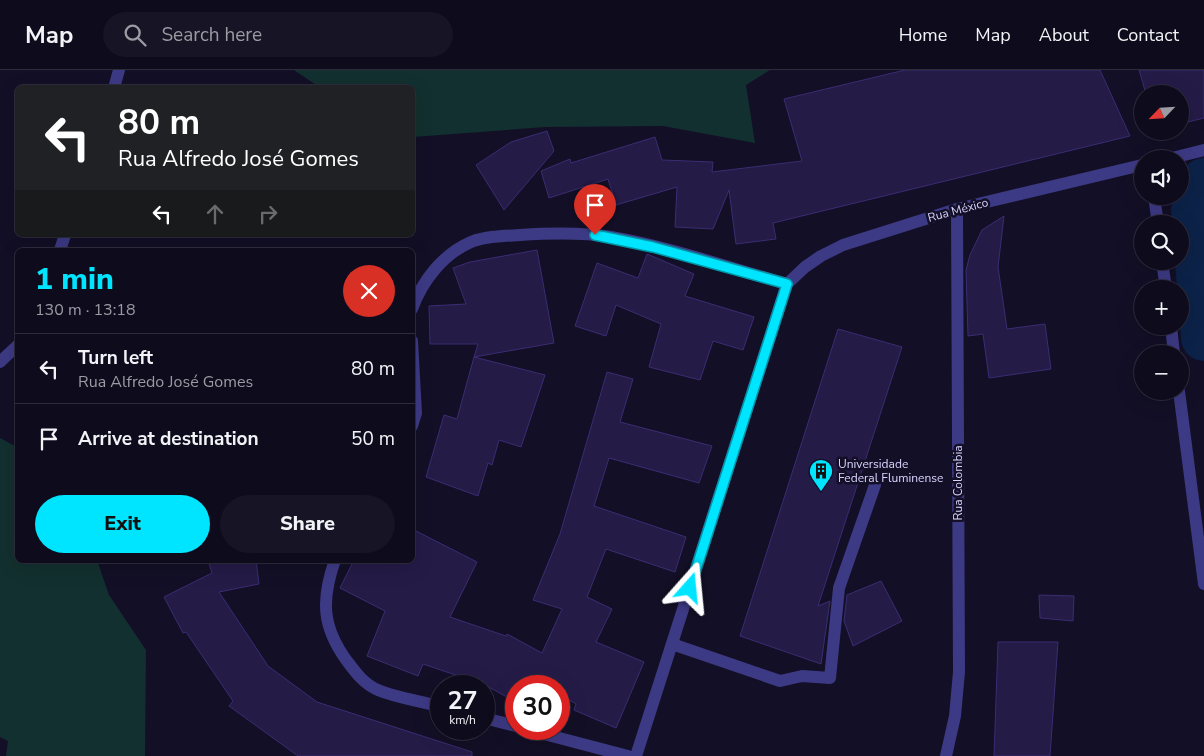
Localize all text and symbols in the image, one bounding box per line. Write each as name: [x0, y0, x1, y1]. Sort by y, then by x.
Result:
search box: [103, 12, 453, 57]
text: Map: [25, 19, 73, 51]
icon: search: [121, 21, 149, 49]
text: Search here: [161, 22, 262, 48]
text: Home: [899, 23, 947, 47]
text: Map: [975, 23, 1011, 47]
text: About: [1039, 23, 1089, 47]
text: Contact: [1117, 23, 1179, 47]
north arrow: [1134, 85, 1189, 140]
map controls: [1134, 85, 1189, 400]
text: 80 m: [118, 99, 200, 146]
icon: left: [35, 105, 100, 170]
text: Rua Alfredo José Gomes: [118, 144, 359, 174]
button: sound: [1134, 150, 1189, 205]
pin: [574, 184, 616, 235]
icon: arrive: [581, 191, 609, 219]
street label: Rua México: [926, 194, 990, 226]
icon: left: [148, 200, 176, 228]
icon: ahead: [201, 200, 229, 228]
icon: right: [254, 200, 282, 228]
button: search: [1134, 215, 1189, 270]
text: 1 min: [35, 259, 114, 300]
button: close: [343, 265, 395, 317]
button: +: [1134, 280, 1189, 335]
text: 130 m · 13:18: [35, 299, 136, 321]
text: Turn left: [78, 345, 153, 371]
button: −: [1134, 345, 1189, 400]
icon: left: [35, 355, 63, 383]
text: 80 m: [351, 356, 395, 382]
text: Rua Alfredo José Gomes: [78, 371, 253, 393]
icon: arrive: [35, 425, 63, 453]
text: Arrive at destination: [78, 426, 259, 452]
text: 50 m: [351, 426, 395, 452]
street label: Rua Colombia: [950, 445, 966, 521]
place label: Universidade Federal Fluminense: [838, 456, 943, 486]
building icon: Universidade Federal Fluminense: [808, 458, 834, 492]
button: Exit: [35, 495, 210, 553]
button: Share: [220, 495, 395, 553]
position arrow: [663, 561, 715, 613]
speed limit sign: 30: [505, 675, 570, 740]
text: 27: [447, 684, 478, 718]
text: km/h: [449, 712, 476, 728]

